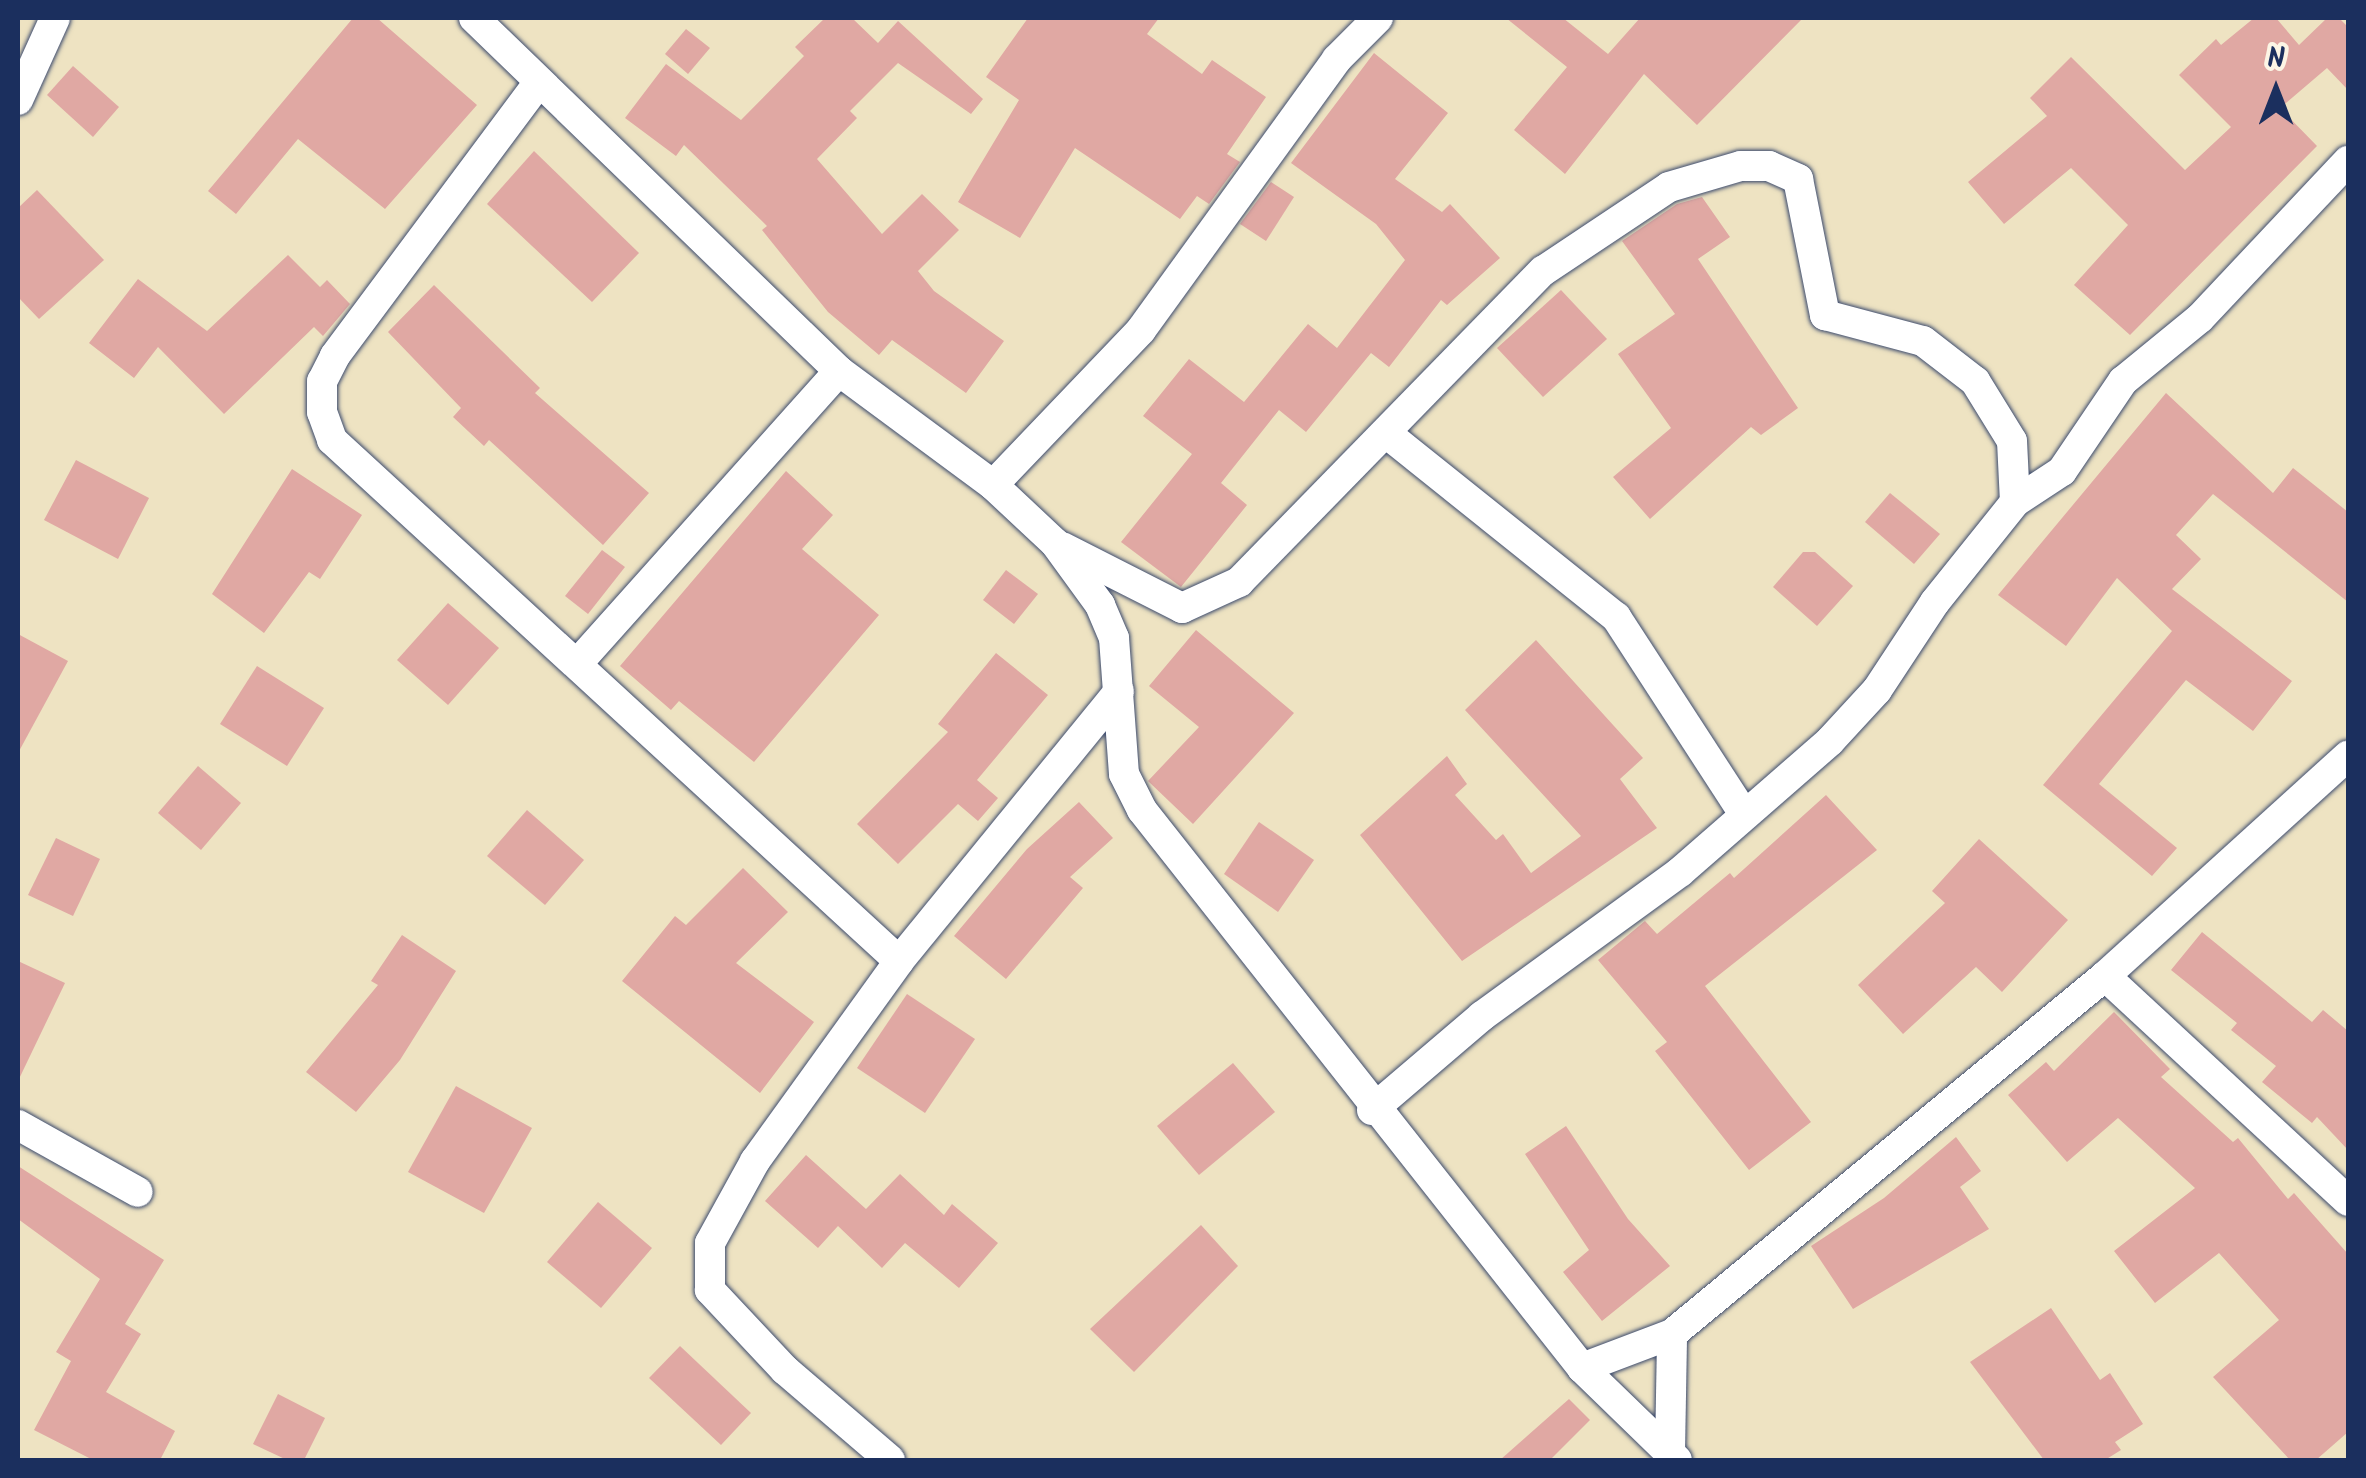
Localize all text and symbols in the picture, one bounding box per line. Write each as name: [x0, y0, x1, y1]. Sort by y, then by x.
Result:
text: N: [2267, 37, 2285, 82]
north arrow: [2226, 40, 2326, 140]

